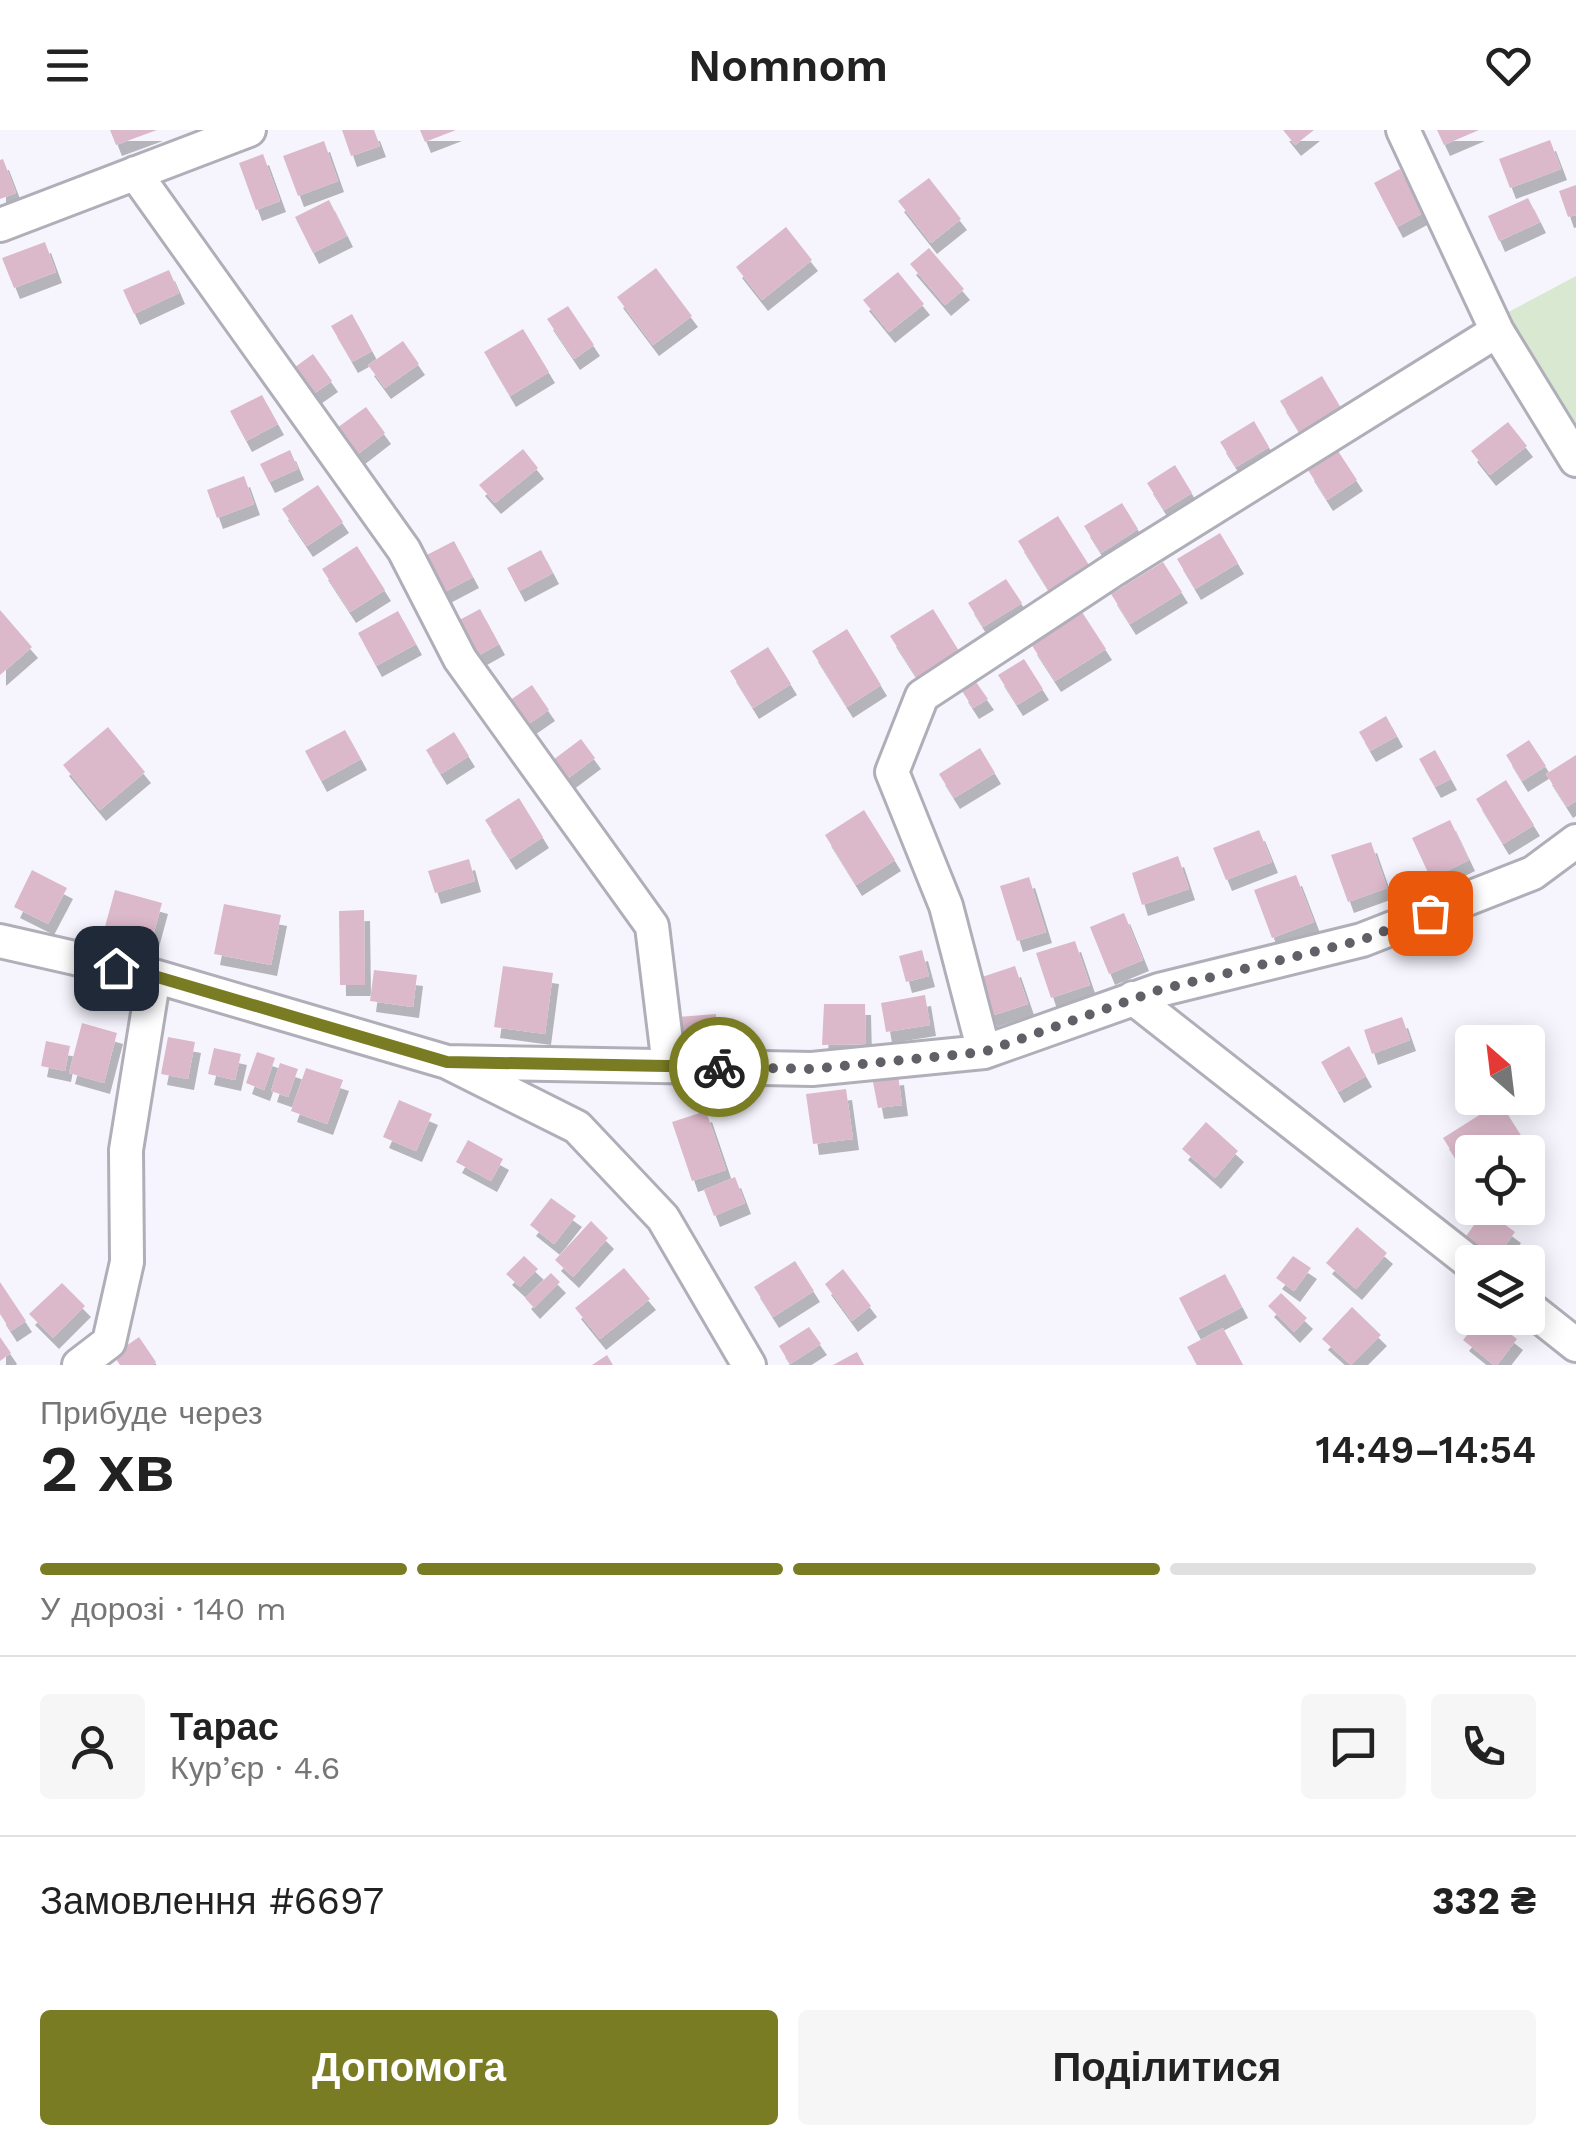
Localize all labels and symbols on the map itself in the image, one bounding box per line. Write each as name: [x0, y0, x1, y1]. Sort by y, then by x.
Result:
pin: [1388, 871, 1473, 956]
pin: [74, 926, 159, 1011]
courier: [669, 1017, 769, 1117]
north arrow: [1455, 1025, 1545, 1115]

